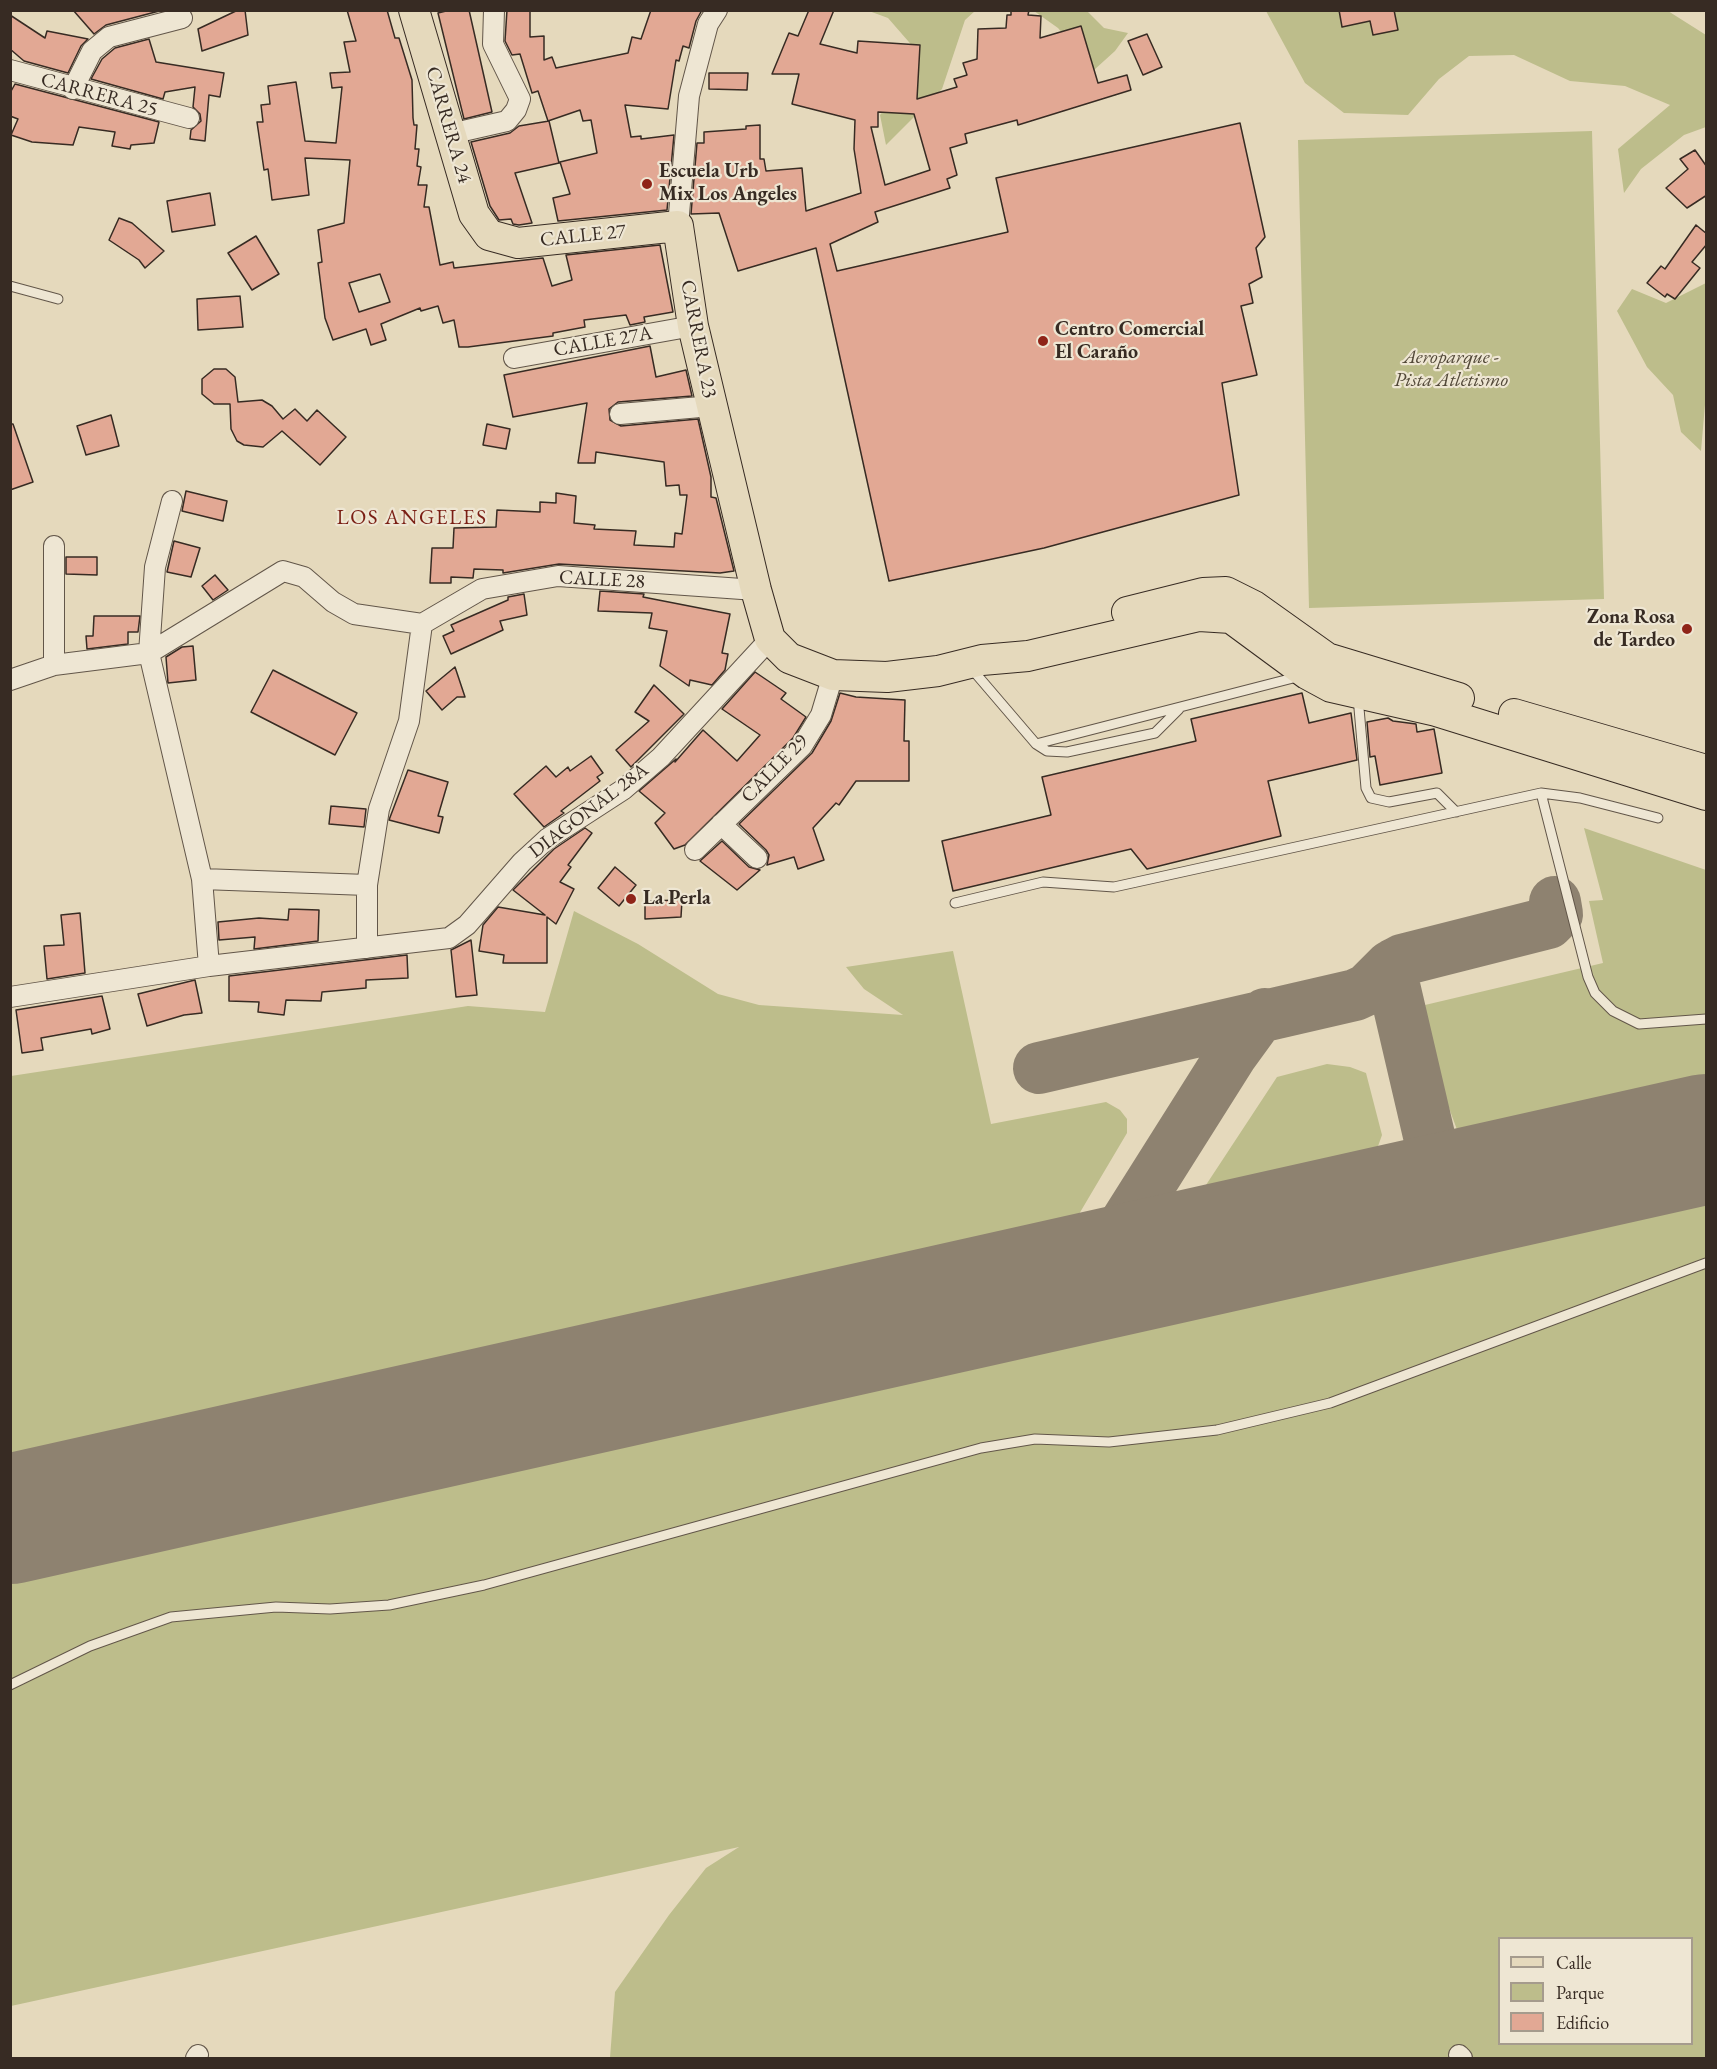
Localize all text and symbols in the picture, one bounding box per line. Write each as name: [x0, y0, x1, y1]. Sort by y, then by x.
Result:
street label: CARRERA 24: [420, 64, 476, 186]
street label: CARRERA 25: [38, 68, 160, 122]
place label: Escuela Urb Mix Los Angeles: [659, 160, 797, 207]
marker: Escuela Urb Mix Los Angeles: [640, 177, 654, 191]
street label: CALLE 27: [539, 220, 627, 252]
street label: CARRERA 23: [675, 278, 721, 400]
place label: Centro Comercial El Caraño: [1055, 318, 1204, 365]
street label: CALLE 27A: [552, 322, 654, 362]
marker: Centro Comercial El Caraño: [1036, 334, 1050, 348]
park label: Aeroparque - Pista Atletismo: [1394, 346, 1508, 393]
district label: LOS ANGELES: [337, 505, 487, 531]
street label: CALLE 28: [558, 566, 646, 594]
place label: Zona Rosa de Tardeo: [1587, 606, 1675, 653]
marker: Zona Rosa de Tardeo: [1680, 622, 1694, 636]
street label: CALLE 29: [737, 730, 813, 808]
street label: DIAGONAL 28A: [525, 758, 653, 864]
place label: La Perla: [643, 887, 711, 911]
marker: La Perla: [624, 892, 638, 906]
legend: [1498, 1937, 1693, 2045]
text: Calle: [1556, 1951, 1592, 1974]
text: Parque: [1556, 1981, 1604, 2004]
text: Edificio: [1556, 2011, 1609, 2034]

